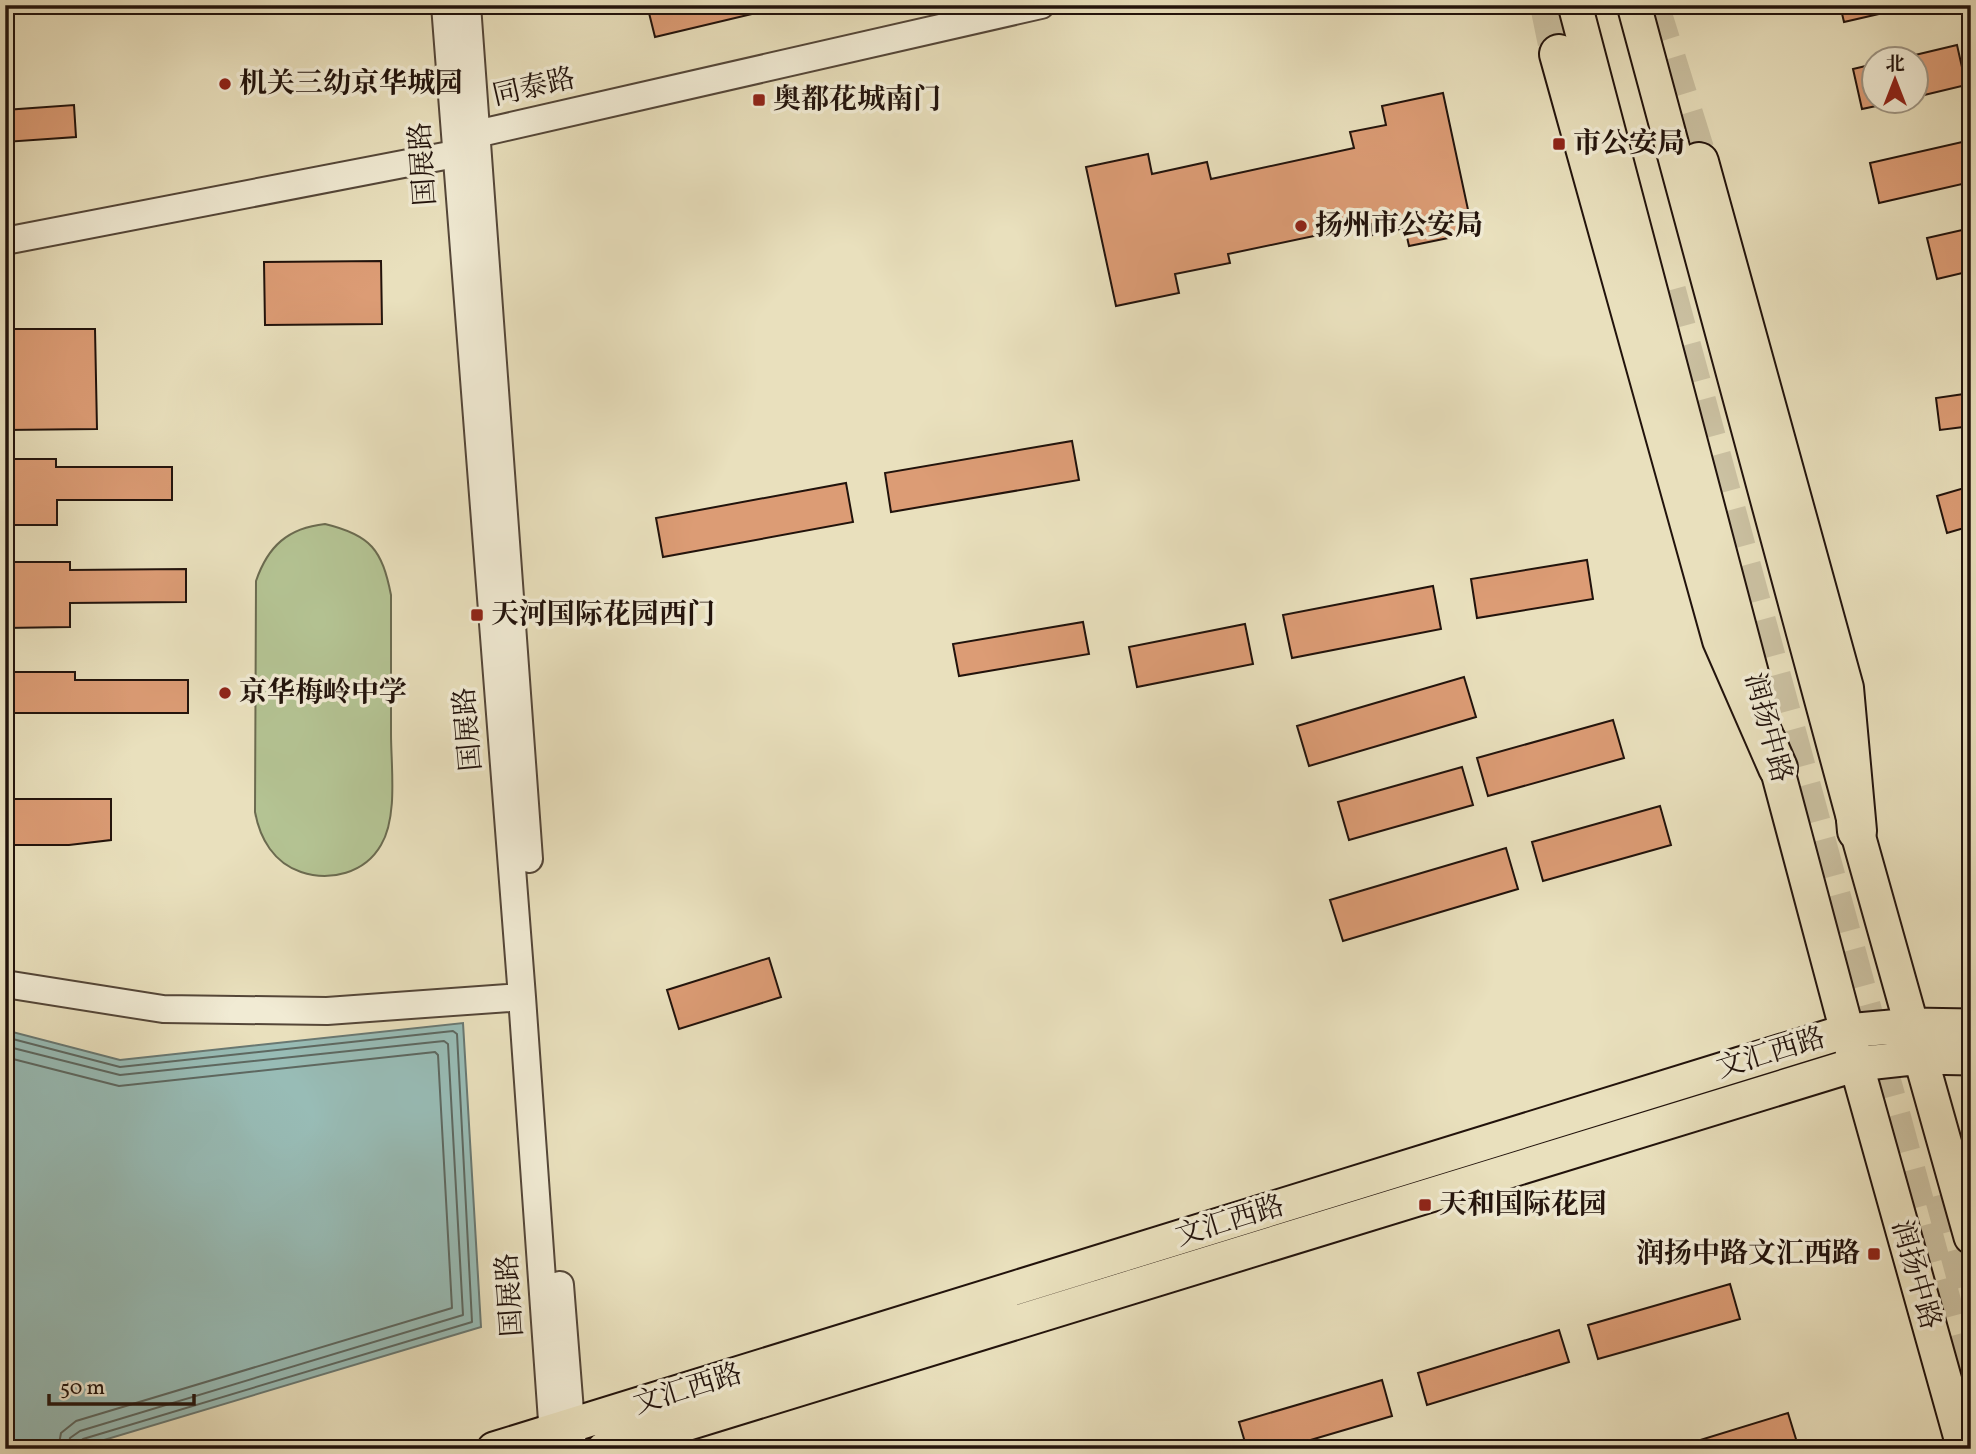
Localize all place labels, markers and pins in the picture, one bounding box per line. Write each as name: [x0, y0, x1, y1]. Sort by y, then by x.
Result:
place label: 机关三幼京华城园: [239, 65, 463, 104]
marker: 机关三幼京华城园: [217, 76, 233, 92]
place label: 奥都花城南门: [773, 81, 941, 120]
marker: 奥都花城南门: [751, 92, 767, 108]
place label: 市公安局: [1573, 125, 1685, 164]
marker: 市公安局: [1551, 136, 1567, 152]
place label: 扬州市公安局: [1315, 207, 1483, 246]
marker: 扬州市公安局: [1293, 218, 1309, 234]
place label: 天河国际花园西门: [491, 596, 715, 635]
marker: 天河国际花园西门: [469, 607, 485, 623]
place label: 京华梅岭中学: [239, 674, 407, 713]
marker: 京华梅岭中学: [217, 685, 233, 701]
place label: 天和国际花园: [1439, 1186, 1607, 1225]
marker: 天和国际花园: [1417, 1197, 1433, 1213]
place label: 润扬中路文汇西路: [1636, 1235, 1860, 1274]
marker: 润扬中路文汇西路: [1866, 1246, 1882, 1262]

